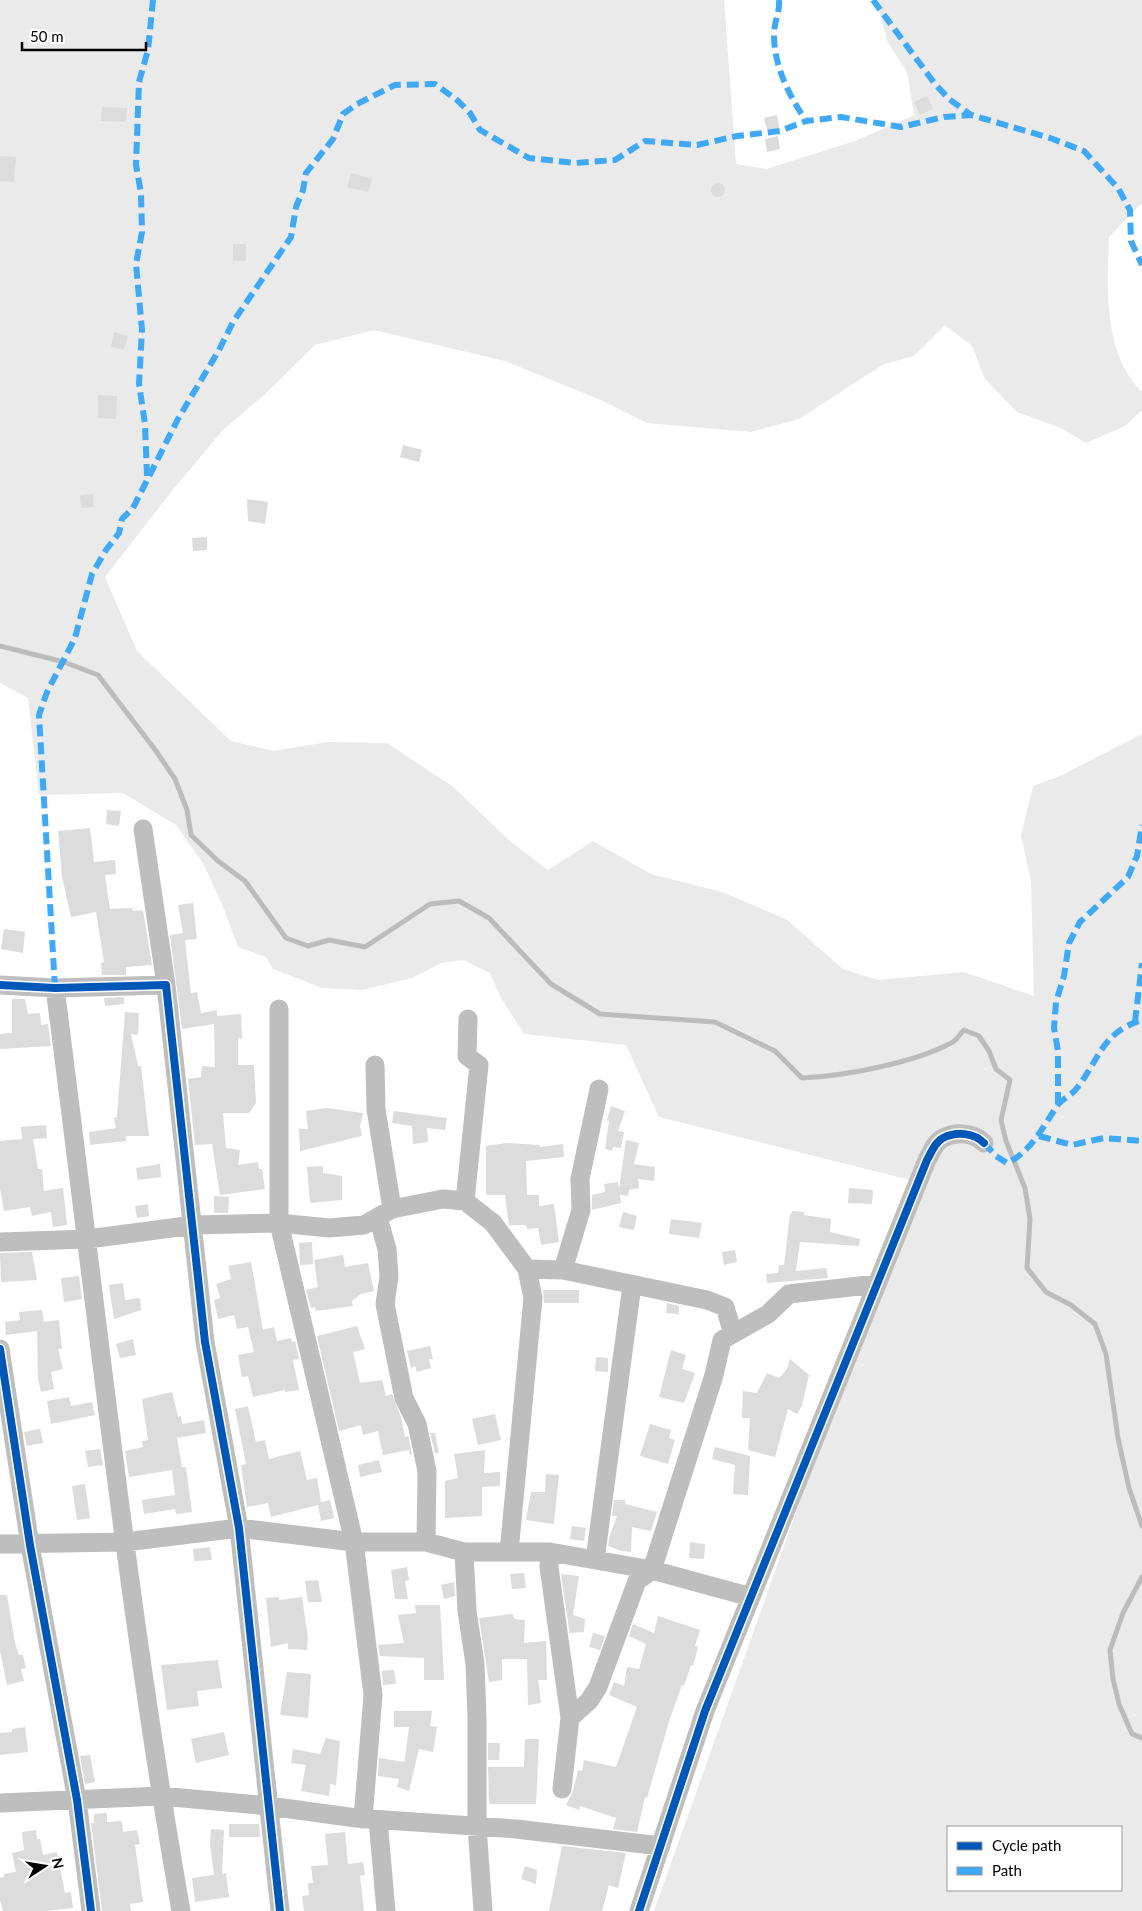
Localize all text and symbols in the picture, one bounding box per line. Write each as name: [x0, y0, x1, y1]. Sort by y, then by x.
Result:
scale bar: [22, 20, 146, 52]
text: 50 m: [30, 27, 64, 45]
legend: [947, 1826, 1122, 1891]
text: Cycle path: [992, 1836, 1061, 1854]
north arrow: [20, 1841, 70, 1891]
text: N: [49, 1856, 68, 1870]
text: Path: [992, 1861, 1022, 1879]

